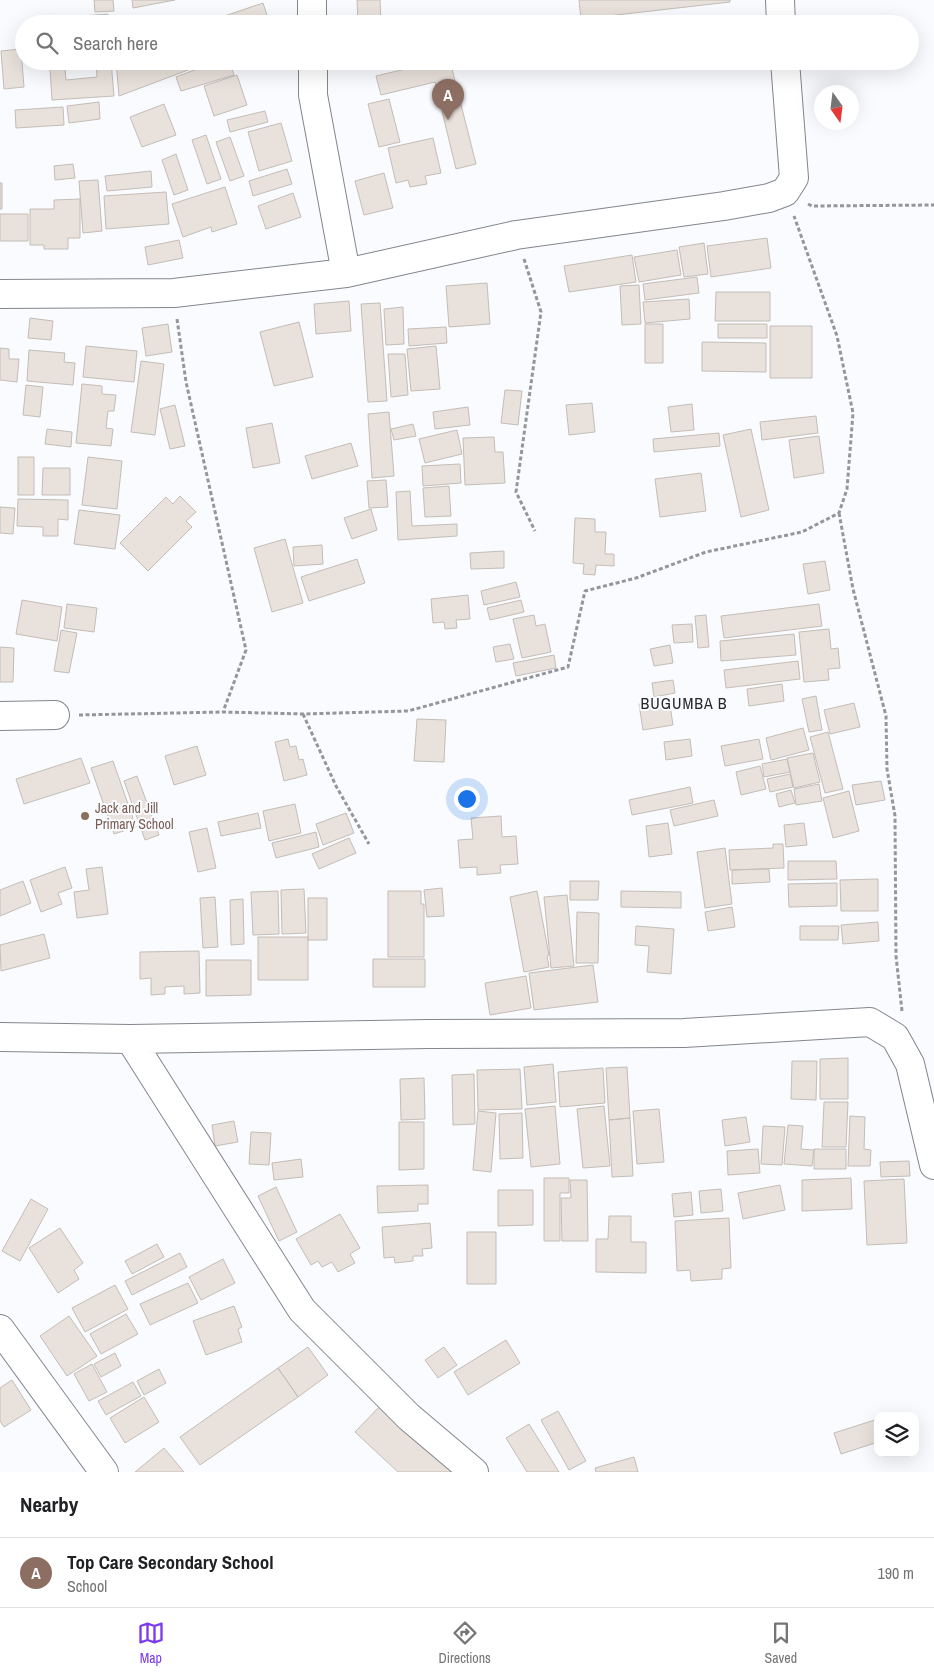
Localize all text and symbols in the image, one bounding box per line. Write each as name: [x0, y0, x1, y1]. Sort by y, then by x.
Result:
search box: [15, 15, 919, 70]
icon: search: [33, 29, 61, 57]
text: Search here: [73, 30, 158, 56]
pin: A: [432, 79, 464, 120]
north arrow: [814, 85, 859, 130]
district label: BUGUMBA B: [640, 692, 728, 714]
your location: [454, 786, 480, 812]
place label: Jack and Jill Primary School: [95, 799, 173, 833]
marker: Jack and Jill Primary School: [79, 810, 91, 822]
map controls: [874, 1412, 919, 1457]
button: layers: [874, 1412, 919, 1457]
text: Nearby: [20, 1490, 78, 1519]
text: Top Care Secondary School: [67, 1549, 274, 1575]
text: A: [31, 1562, 41, 1584]
text: 190 m: [878, 1562, 914, 1584]
text: School: [67, 1575, 107, 1597]
tab: Map: [137, 1619, 165, 1667]
tab: Directions: [439, 1619, 491, 1667]
tab: Saved: [765, 1619, 797, 1667]

